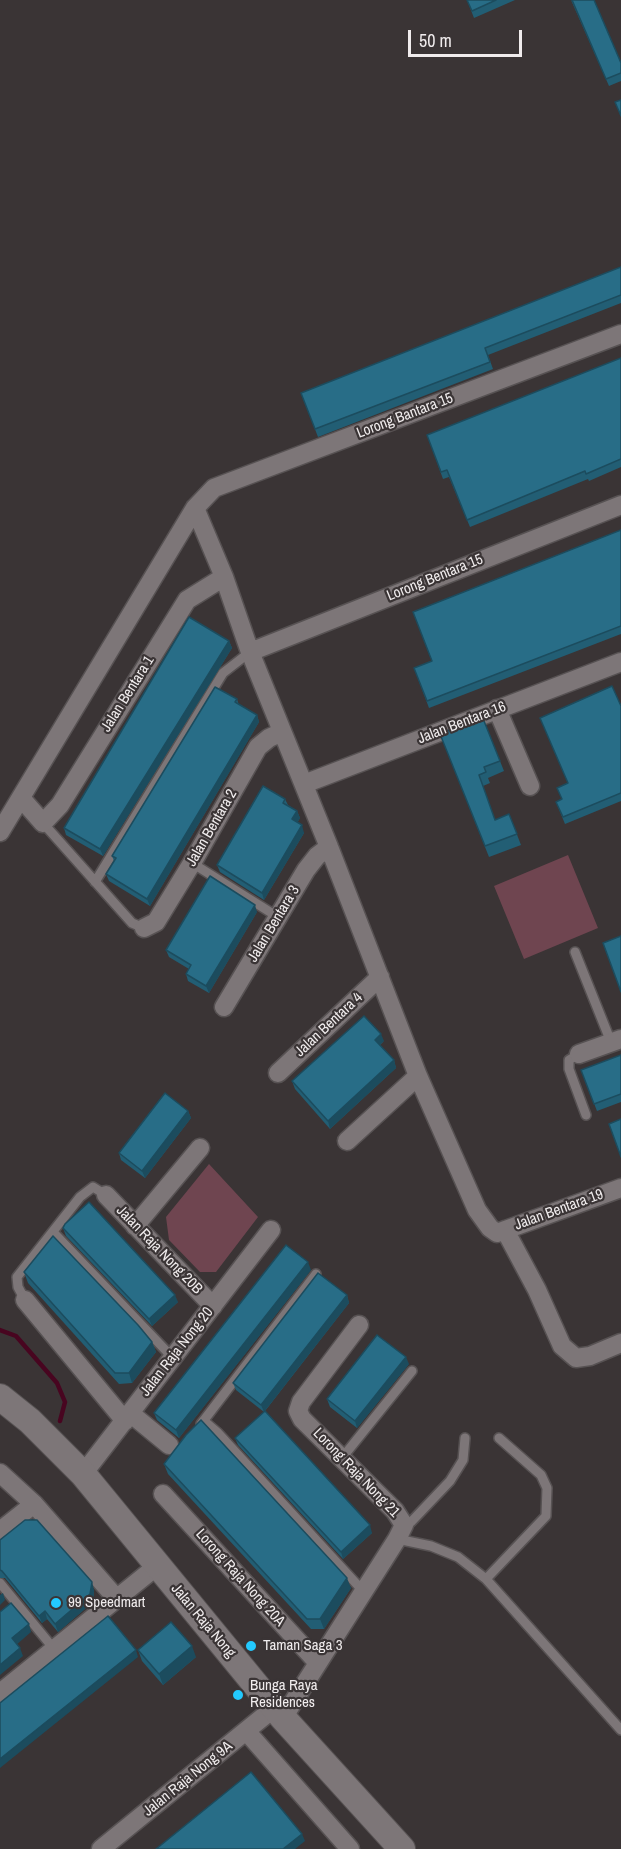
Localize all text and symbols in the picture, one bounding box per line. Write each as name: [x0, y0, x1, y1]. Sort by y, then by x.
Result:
scale bar: [411, 18, 525, 56]
text: 50 m: [419, 28, 452, 53]
street label: Lorong Bantara 15: [354, 389, 456, 443]
street label: Lorong Bentara 15: [384, 551, 486, 605]
street label: Jalan Bentara 1: [98, 653, 158, 735]
street label: Jalan Bentara 16: [415, 698, 509, 748]
street label: Jalan Bentara 2: [183, 786, 241, 870]
street label: Jalan Bentara 3: [244, 882, 304, 966]
street label: Jalan Bentara 4: [291, 989, 367, 1061]
street label: Jalan Bentara 19: [512, 1186, 606, 1234]
street label: Jalan Raja Nong 20B: [112, 1202, 206, 1298]
street label: Jalan Raja Nong 20: [137, 1304, 217, 1400]
street label: Lorong Raja Nong 21: [309, 1425, 403, 1521]
street label: Lorong Raja Nong 20A: [191, 1525, 289, 1631]
street label: Jalan Raja Nong: [167, 1580, 239, 1662]
place label: 99 Speedmart: [68, 1594, 145, 1612]
marker: 99 Speedmart: [49, 1596, 63, 1610]
place label: Taman Saga 3: [263, 1637, 343, 1655]
marker: Taman Saga 3: [244, 1639, 258, 1653]
place label: Bunga Raya Residences: [250, 1677, 318, 1712]
marker: Bunga Raya Residences: [231, 1688, 245, 1702]
street label: Jalan Raja Nong 9A: [140, 1738, 236, 1820]

